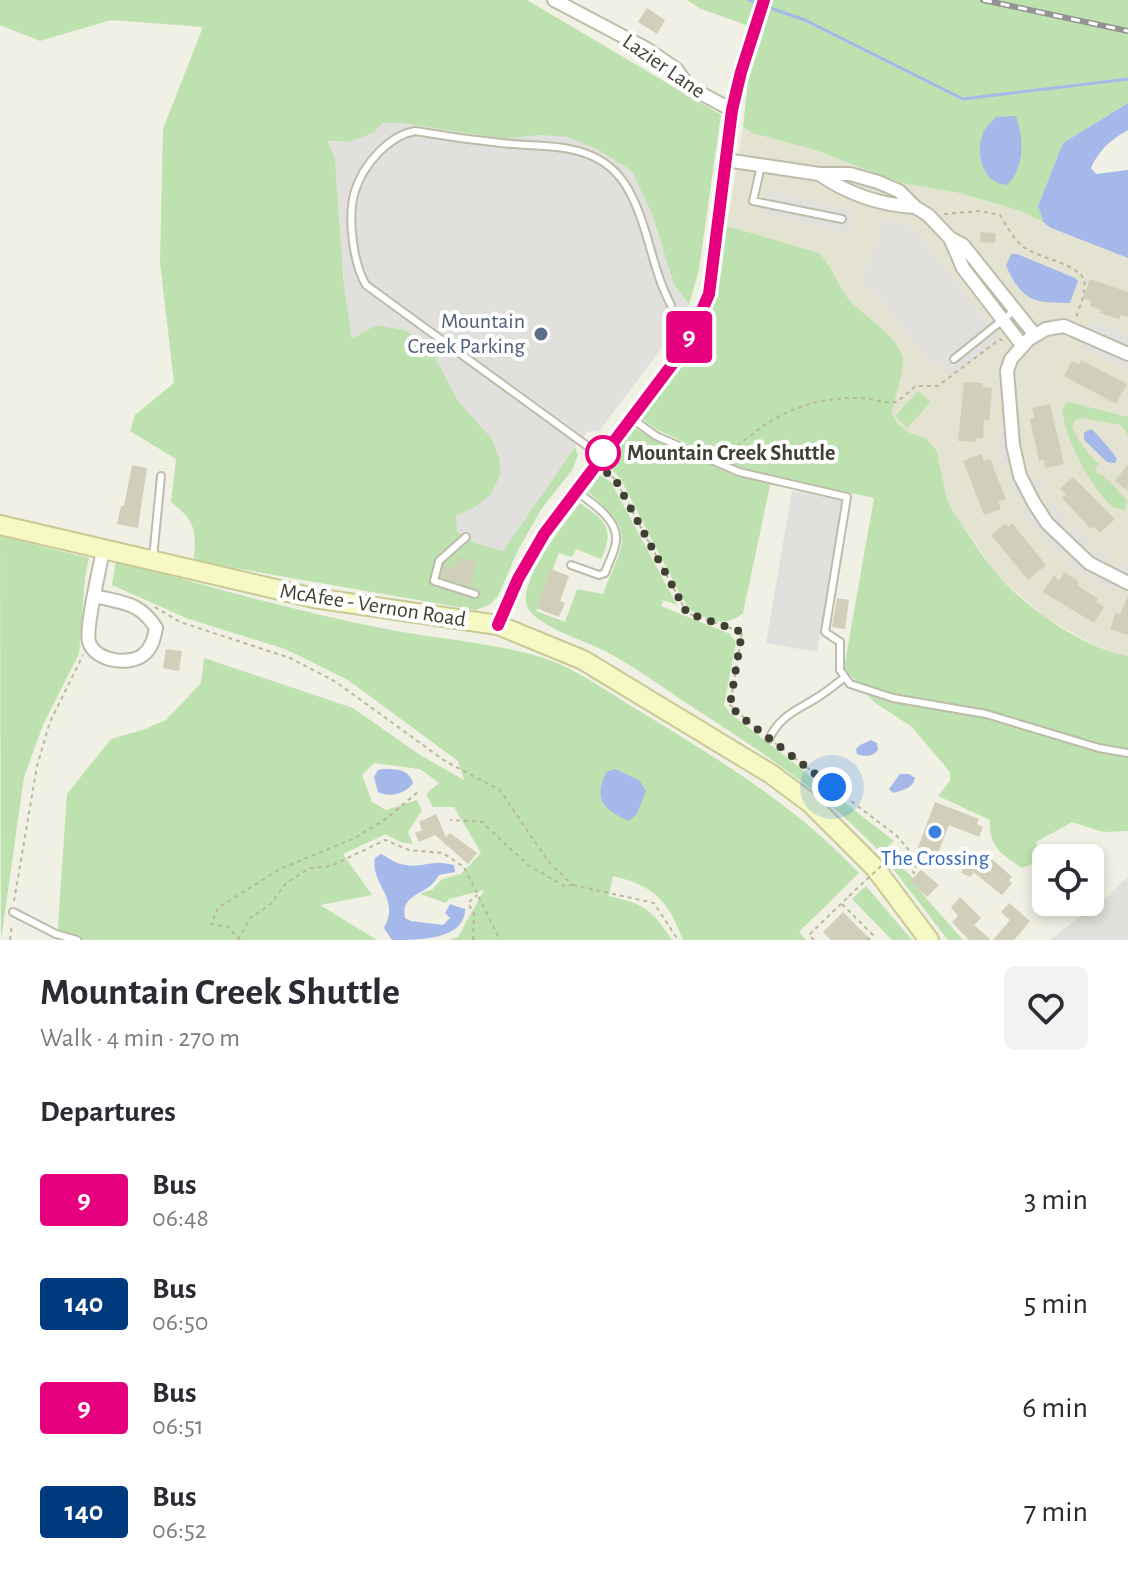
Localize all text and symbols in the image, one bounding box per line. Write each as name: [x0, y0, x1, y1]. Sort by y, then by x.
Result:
street label: Lazier Lane: [619, 30, 709, 102]
place label: Mountain Creek Parking: [408, 310, 525, 357]
line badge: 9: [663, 311, 715, 363]
text: 9: [682, 323, 696, 351]
marker: Mountain Creek Parking: [532, 325, 550, 343]
marker: Mountain Creek Shuttle: [586, 436, 620, 470]
place label: Mountain Creek Shuttle: [627, 442, 835, 464]
street label: McAfee - Vernon Road: [278, 579, 468, 631]
your location: [812, 767, 852, 807]
marker: The Crossing: [926, 823, 944, 841]
map controls: [1032, 844, 1104, 916]
button: locate: [1032, 844, 1104, 916]
place label: The Crossing: [881, 847, 989, 869]
button: heart: [1004, 966, 1088, 1050]
text: Mountain Creek Shuttle: [40, 974, 400, 1012]
text: Walk · 4 min · 270 m: [40, 1025, 240, 1051]
text: Departures: [40, 1097, 176, 1127]
text: Bus: [152, 1170, 197, 1200]
text: 3 min: [1024, 1185, 1088, 1215]
text: 9: [77, 1186, 91, 1214]
text: 06:48: [152, 1205, 209, 1231]
text: Bus: [152, 1274, 197, 1304]
text: 5 min: [1024, 1289, 1088, 1319]
text: 140: [65, 1290, 103, 1318]
text: 06:50: [152, 1309, 209, 1335]
text: Bus: [152, 1378, 197, 1408]
text: 6 min: [1022, 1393, 1088, 1423]
text: 9: [77, 1394, 91, 1422]
text: 06:51: [152, 1413, 204, 1439]
text: Bus: [152, 1482, 197, 1512]
text: 7 min: [1024, 1497, 1088, 1527]
text: 140: [65, 1498, 103, 1526]
text: 06:52: [152, 1517, 207, 1543]

